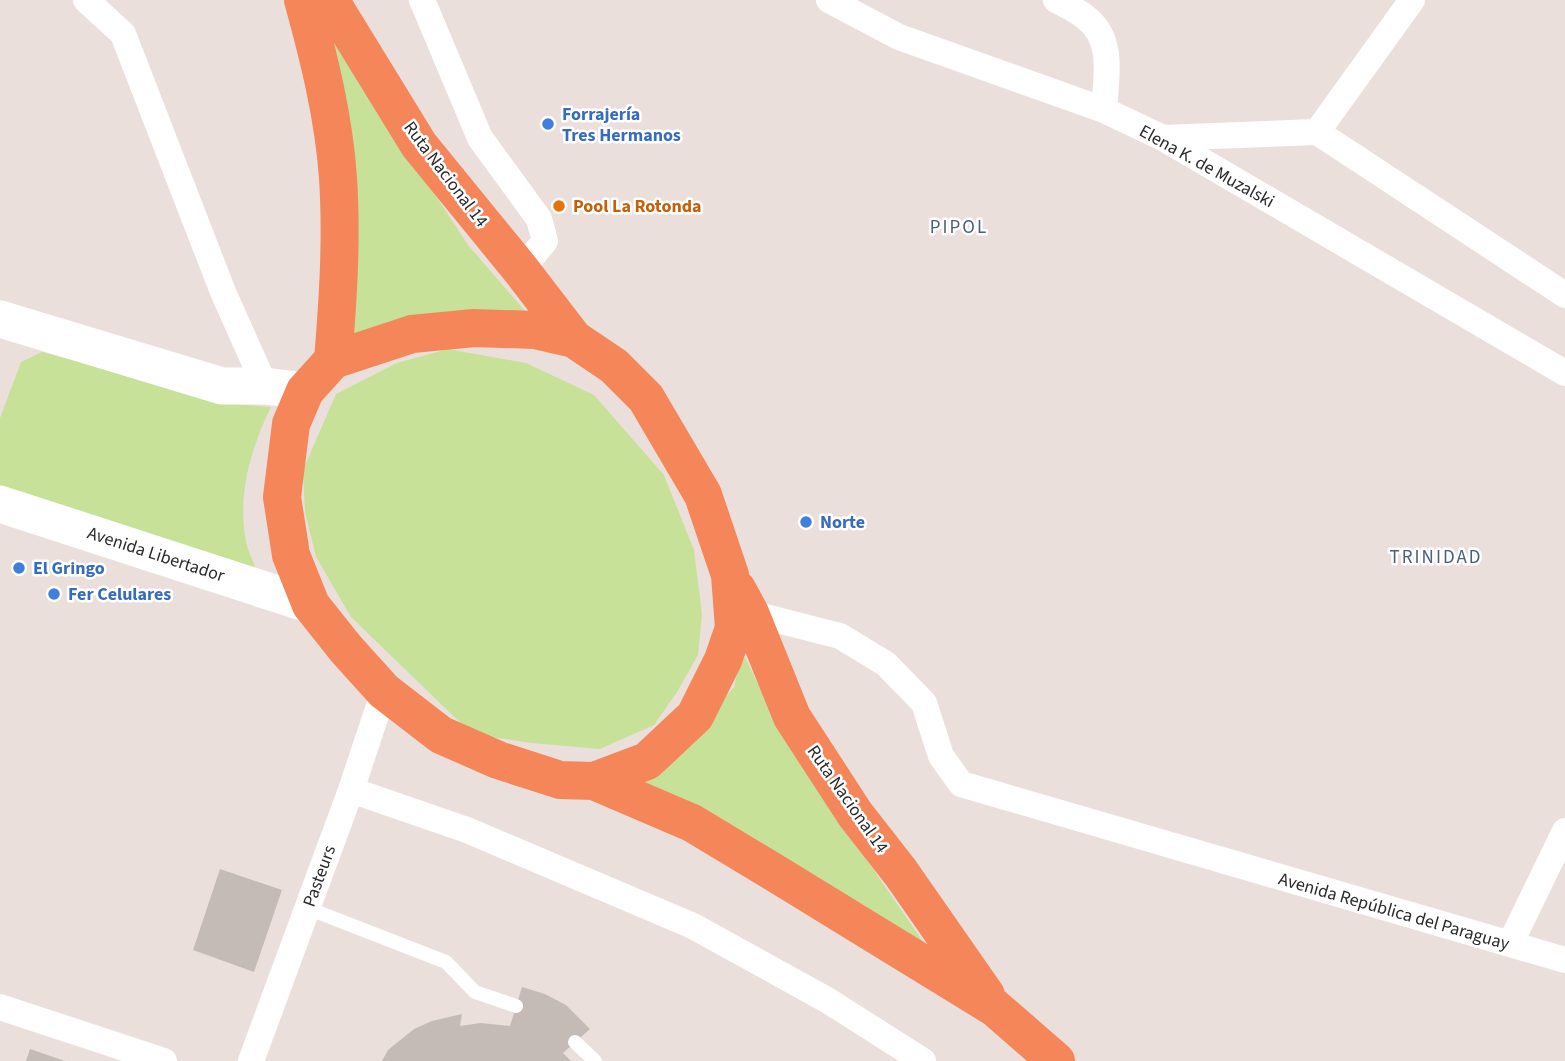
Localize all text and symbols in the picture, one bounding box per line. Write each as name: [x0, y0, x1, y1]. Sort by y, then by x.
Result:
place label: Forrajería Tres Hermanos: [562, 102, 681, 148]
street label: Ruta Nacional 14: [398, 116, 494, 232]
marker: Forrajería Tres Hermanos: [540, 116, 556, 132]
street label: Elena K. de Muzalski: [1135, 119, 1279, 214]
place label: Pool La Rotonda: [573, 194, 702, 219]
marker: Pool La Rotonda: [551, 198, 567, 214]
district label: PIPOL: [930, 214, 988, 241]
place label: Norte: [820, 510, 865, 535]
marker: Norte: [798, 514, 814, 530]
street label: Avenida Libertador: [84, 521, 228, 589]
district label: TRINIDAD: [1390, 544, 1482, 571]
place label: El Gringo: [33, 556, 105, 581]
marker: El Gringo: [11, 560, 27, 576]
place label: Fer Celulares: [68, 582, 171, 607]
marker: Fer Celulares: [46, 586, 62, 602]
street label: Ruta Nacional 14: [801, 740, 894, 858]
street label: Pasteurs: [297, 842, 342, 911]
street label: Avenida República del Paraguay: [1275, 867, 1513, 957]

